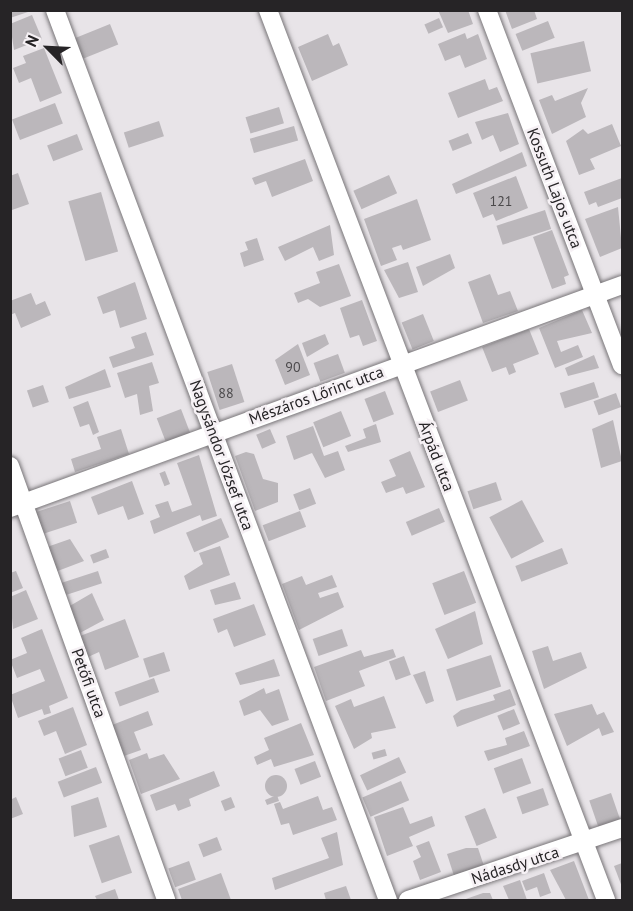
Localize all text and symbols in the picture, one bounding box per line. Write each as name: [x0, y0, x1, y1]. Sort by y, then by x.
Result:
north arrow: [18, 18, 78, 78]
text: N: [20, 32, 43, 50]
street label: Kossuth Lajos utca: [523, 125, 587, 251]
house number: 121: [490, 193, 512, 209]
house number: 90: [285, 359, 301, 375]
street label: Mészáros Lőrinc utca: [246, 362, 386, 428]
street label: Nagysándor József utca: [186, 377, 258, 533]
house number: 88: [218, 385, 234, 401]
street label: Árpád utca: [415, 418, 459, 494]
street label: Petőfi utca: [68, 646, 110, 720]
street label: Nádasdy utca: [469, 842, 561, 888]

